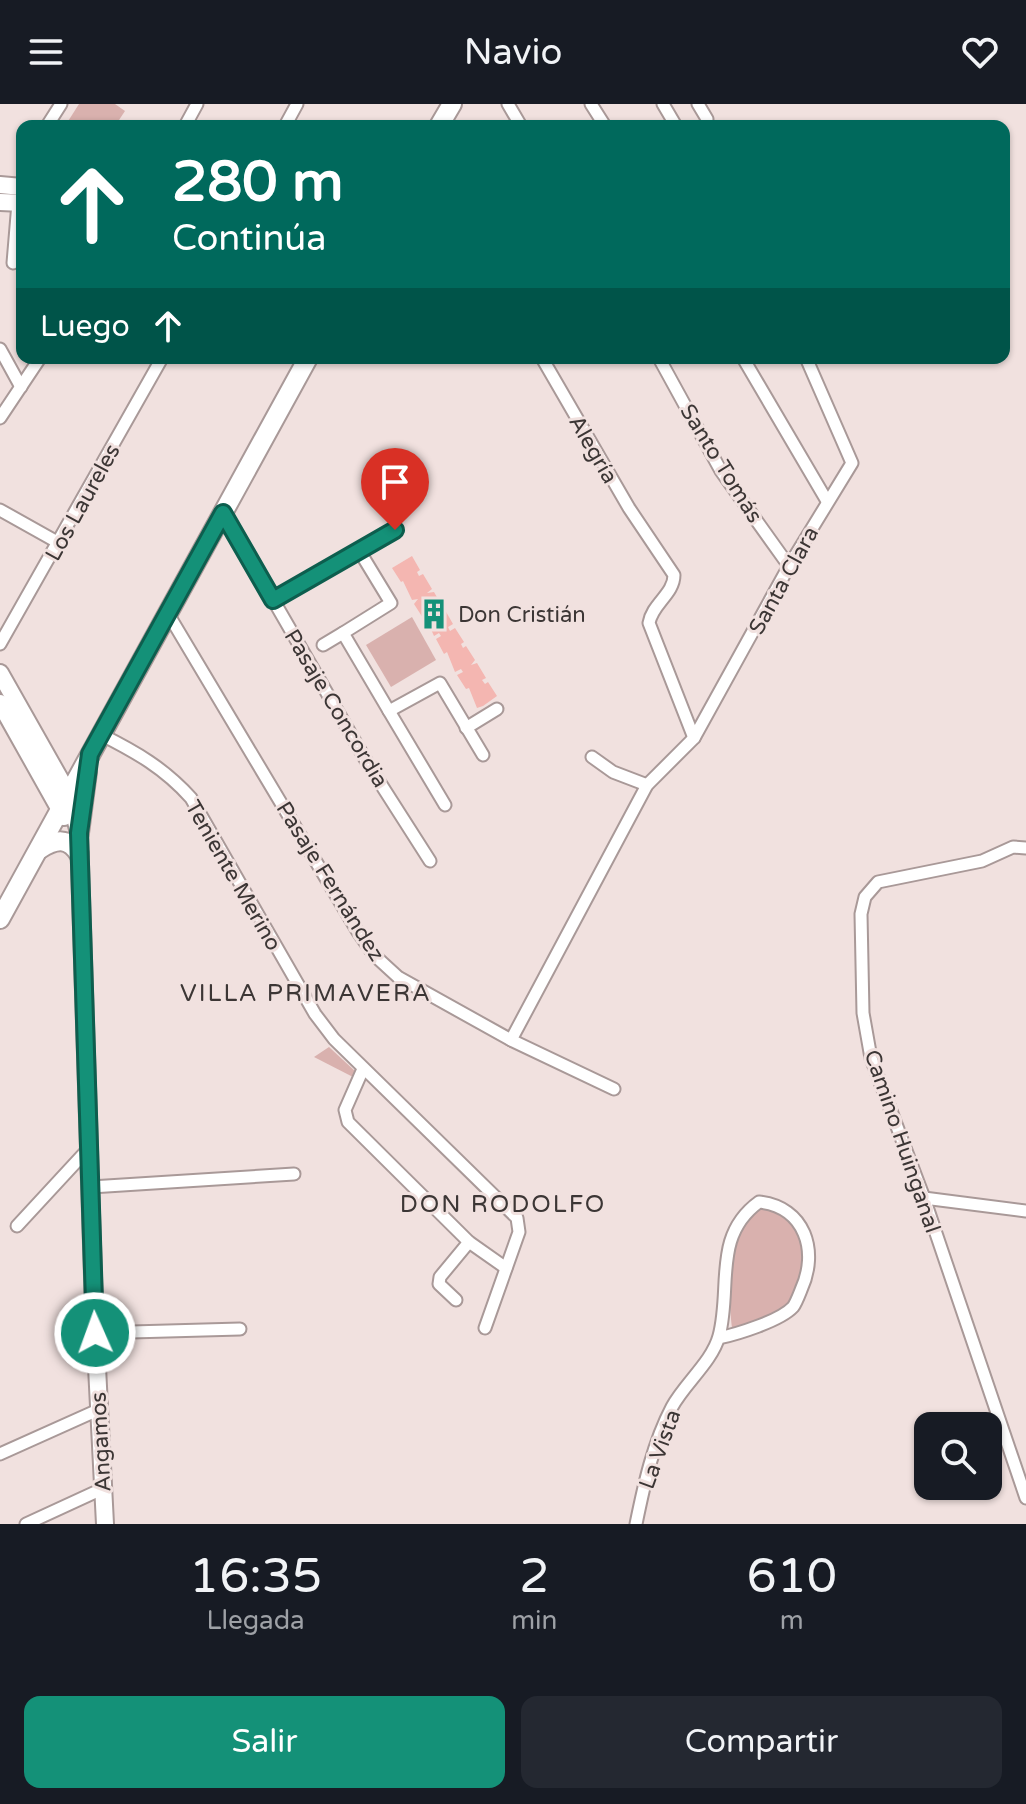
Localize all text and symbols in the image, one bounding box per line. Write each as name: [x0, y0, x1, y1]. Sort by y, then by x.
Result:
icon: menu: [24, 30, 68, 74]
icon: heart: [958, 30, 1002, 74]
text: Navio: [464, 31, 562, 74]
text: 280 m: [172, 149, 343, 216]
icon: ahead: [40, 152, 144, 256]
text: Continúa: [172, 217, 326, 260]
icon: ahead: [146, 304, 190, 348]
text: Luego: [40, 308, 130, 345]
street label: Santo Tomás: [674, 399, 768, 528]
street label: Alegría: [563, 411, 623, 488]
street label: Los Laureles: [40, 439, 126, 566]
pin: [361, 448, 429, 530]
icon: arrive: [373, 460, 417, 504]
street label: Santa Clara: [744, 522, 824, 639]
building icon: Don Cristián: [417, 597, 451, 631]
place label: Don Cristián: [458, 602, 586, 628]
street label: Pasaje Concordia: [279, 625, 394, 792]
street label: Teniente Merino: [180, 796, 287, 955]
street label: Pasaje Fernández: [271, 797, 390, 966]
district label: VILLA PRIMAVERA: [180, 979, 432, 1008]
street label: Camino Huinganal: [859, 1046, 946, 1236]
district label: DON RODOLFO: [400, 1190, 606, 1219]
position arrow: [53, 1291, 137, 1375]
street label: Angamos: [85, 1391, 117, 1493]
street label: La Vista: [634, 1406, 686, 1493]
map controls: [914, 1412, 1002, 1500]
button: search: [914, 1412, 1002, 1500]
text: 16:35: [189, 1548, 322, 1606]
text: 2: [519, 1548, 549, 1606]
text: 610: [746, 1548, 837, 1606]
text: Llegada: [207, 1605, 305, 1636]
text: min: [511, 1605, 557, 1636]
text: m: [780, 1605, 804, 1636]
button: Salir: [24, 1696, 505, 1788]
button: Compartir: [521, 1696, 1002, 1788]

